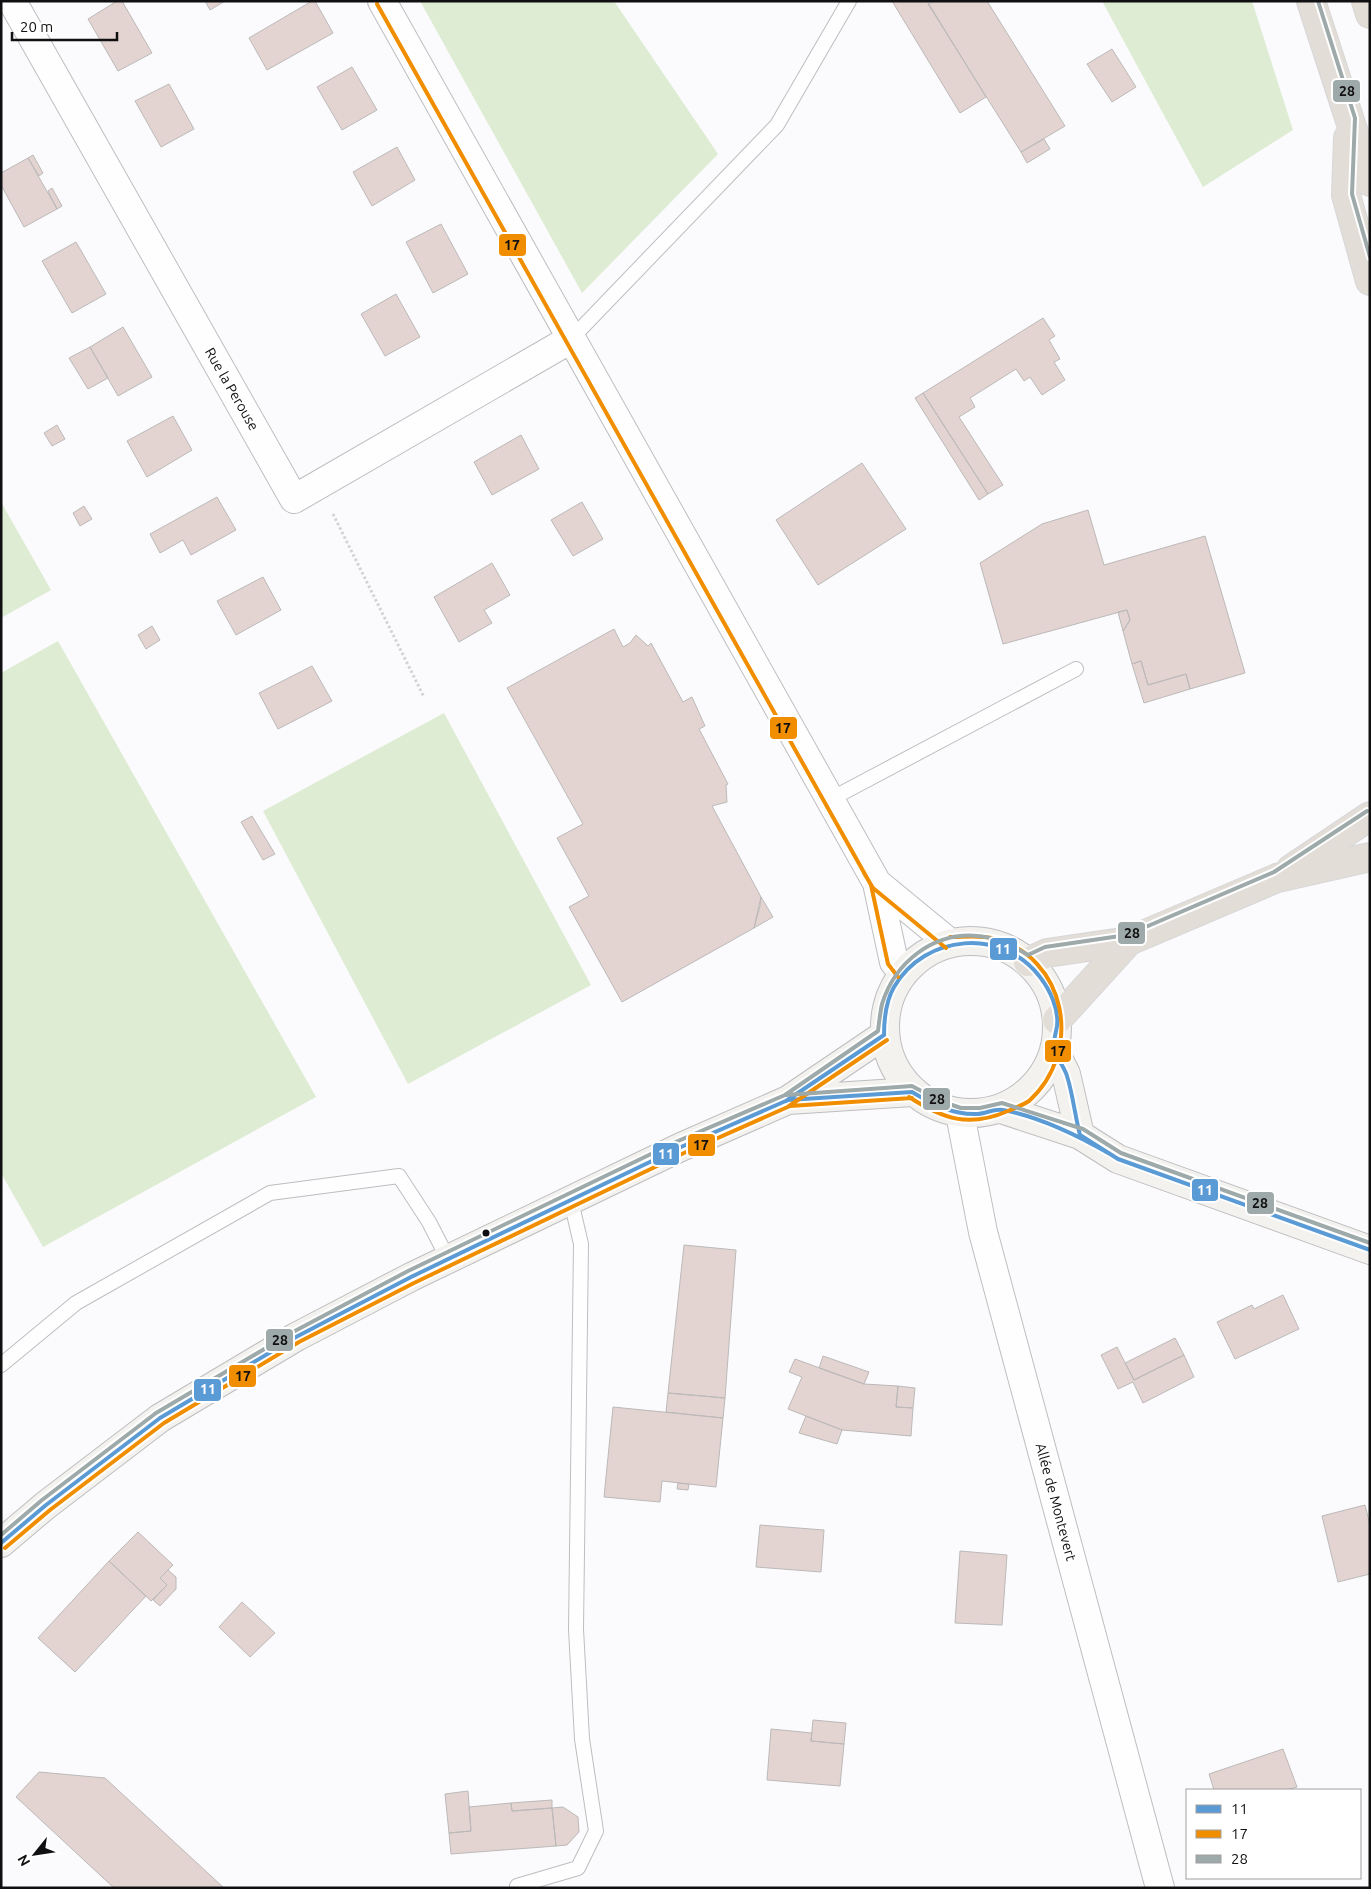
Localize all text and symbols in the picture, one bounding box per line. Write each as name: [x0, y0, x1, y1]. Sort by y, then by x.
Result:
scale bar: [12, 10, 118, 42]
text: 20 m: [20, 18, 53, 35]
line badge: 28: [1332, 79, 1361, 103]
text: 28: [1339, 83, 1355, 99]
line badge: 17: [498, 233, 527, 257]
text: 17: [504, 237, 520, 253]
street label: Rue la Perouse: [202, 345, 262, 433]
line badge: 17: [769, 716, 798, 740]
text: 17: [775, 720, 791, 736]
line badge: 28: [1117, 921, 1146, 945]
text: 28: [1124, 925, 1140, 941]
line badge: 11: [989, 937, 1018, 961]
text: 11: [995, 941, 1011, 957]
line badge: 17: [1044, 1039, 1072, 1063]
text: 17: [1050, 1043, 1066, 1059]
line badge: 28: [922, 1087, 951, 1111]
text: 28: [929, 1091, 945, 1107]
line badge: 17: [687, 1133, 716, 1157]
text: 17: [693, 1137, 709, 1153]
line badge: 11: [652, 1142, 680, 1166]
text: 11: [658, 1146, 674, 1162]
line badge: 11: [1191, 1178, 1219, 1202]
text: 11: [1197, 1182, 1213, 1198]
line badge: 28: [1246, 1191, 1275, 1215]
text: 28: [1252, 1195, 1268, 1211]
unlabelled marker: [481, 1228, 491, 1238]
line badge: 28: [265, 1328, 294, 1352]
text: 28: [272, 1332, 288, 1348]
line badge: 17: [228, 1364, 257, 1388]
text: 17: [235, 1368, 251, 1384]
line badge: 11: [193, 1378, 222, 1402]
text: 11: [200, 1381, 216, 1397]
street label: Allée de Montevert: [1033, 1441, 1080, 1563]
legend: [1186, 1789, 1361, 1879]
text: 11: [1231, 1800, 1248, 1817]
text: 17: [1231, 1825, 1248, 1842]
north arrow: [10, 1829, 60, 1879]
text: 28: [1231, 1850, 1248, 1867]
text: N: [14, 1852, 33, 1869]

